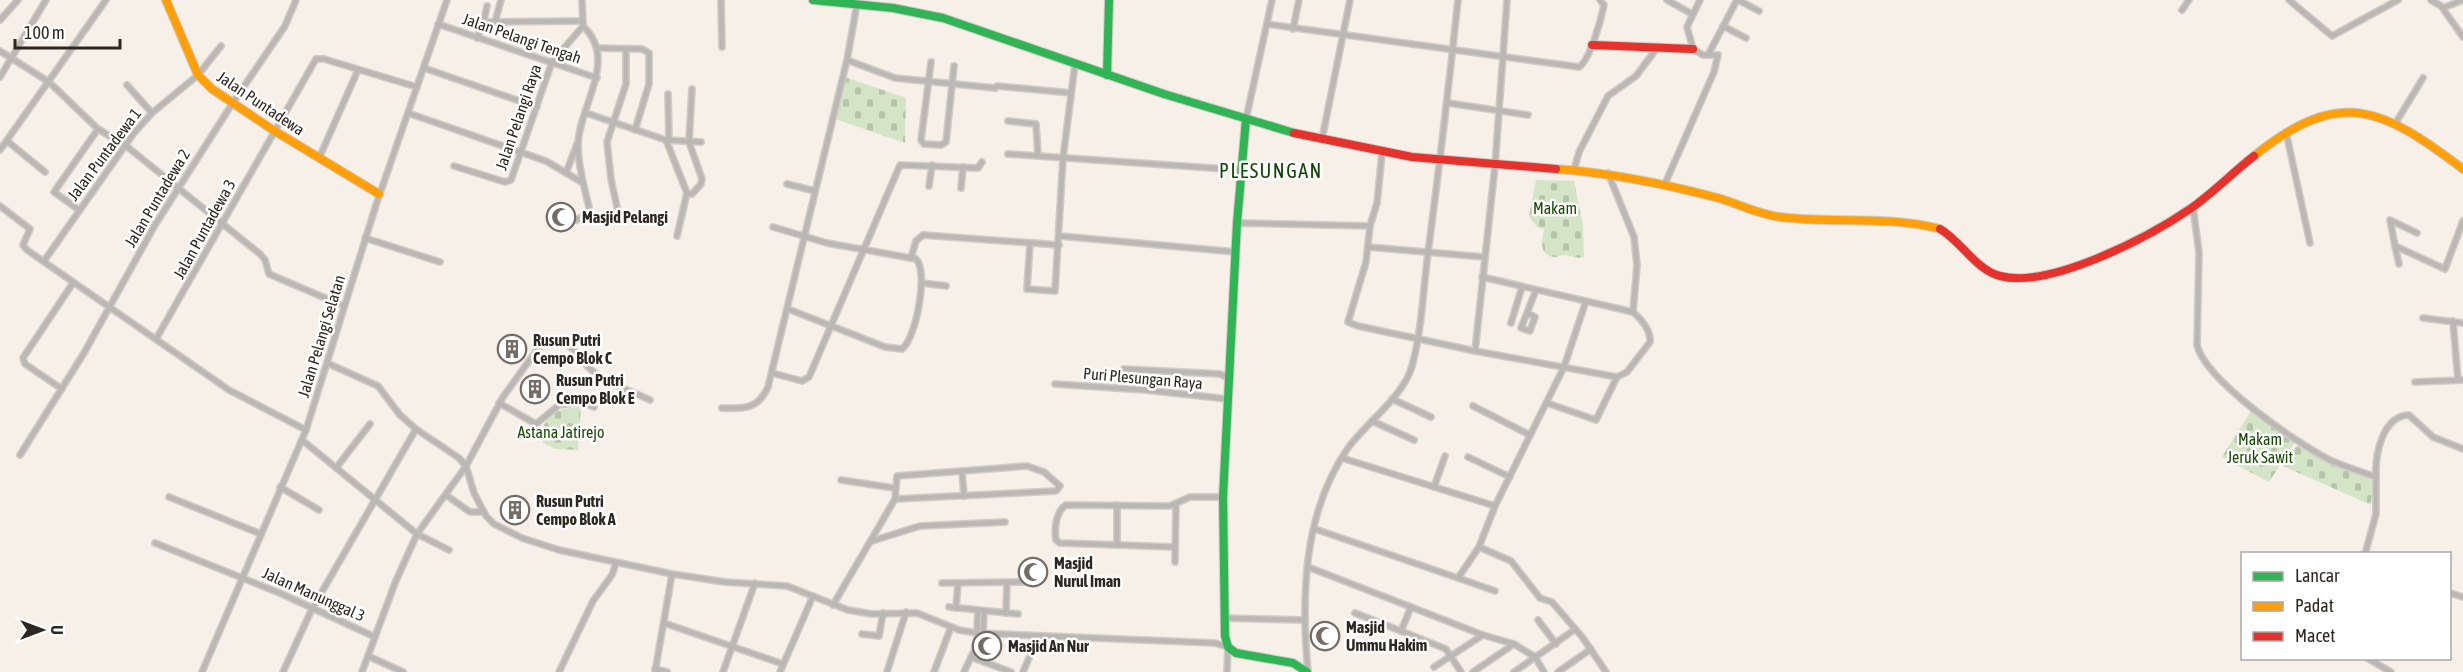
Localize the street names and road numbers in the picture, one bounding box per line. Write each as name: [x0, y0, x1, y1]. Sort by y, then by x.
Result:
street label: Jalan Pelangi Tengah: [460, 9, 584, 68]
street label: Jalan Pelangi Raya: [491, 62, 545, 173]
street label: Jalan Puntadewa: [214, 67, 308, 139]
street label: Jalan Puntadewa 1: [63, 104, 145, 204]
street label: Jalan Puntadewa 2: [121, 146, 193, 250]
street label: Jalan Puntadewa 3: [169, 176, 239, 282]
street label: Jalan Pelangi Selatan: [294, 273, 349, 400]
street label: Puri Plesungan Raya: [1082, 364, 1203, 393]
street label: Jalan Manunggal 3: [260, 563, 368, 626]

